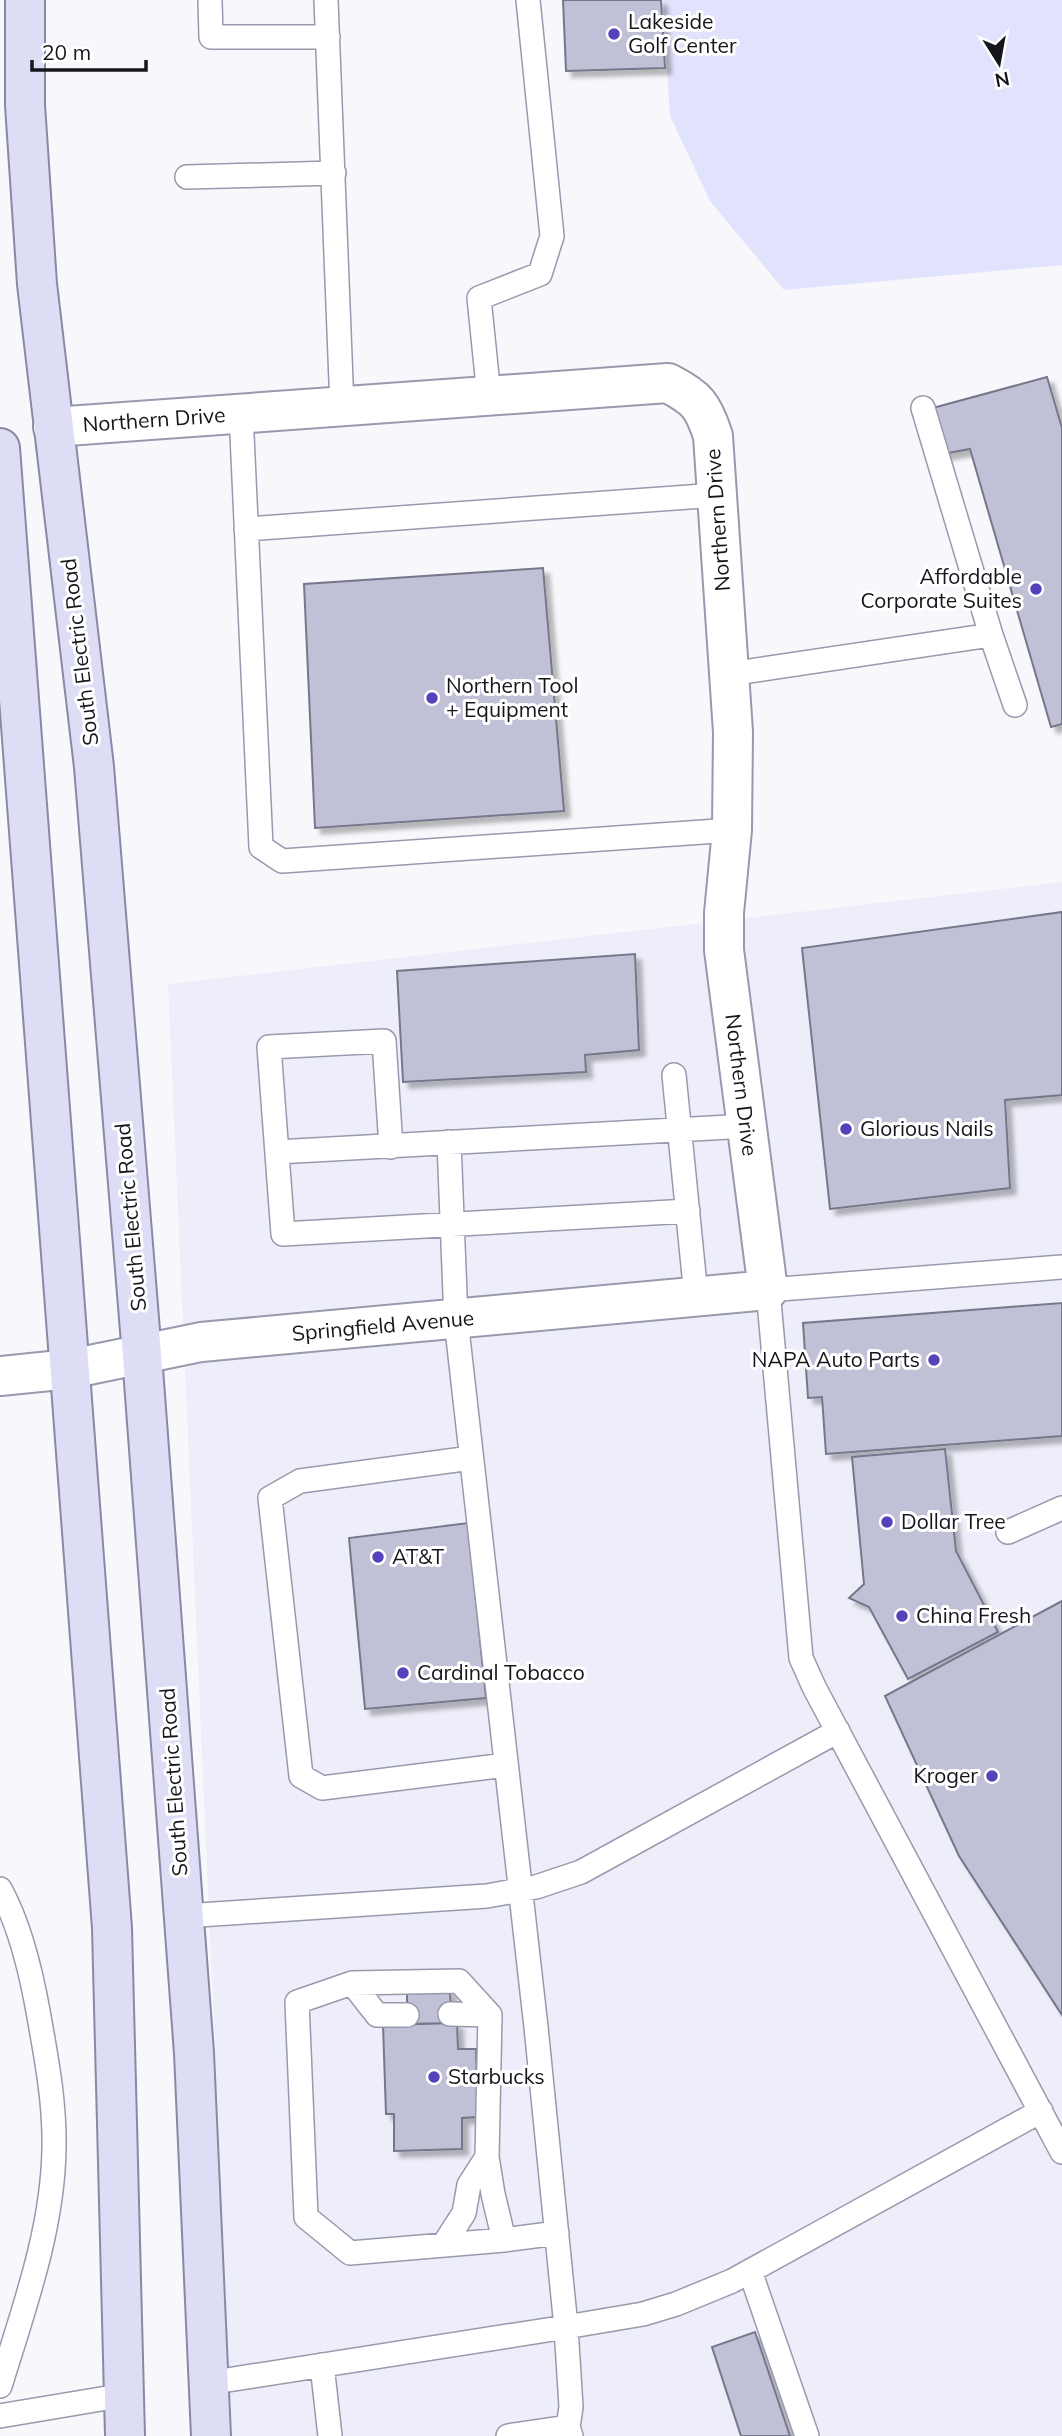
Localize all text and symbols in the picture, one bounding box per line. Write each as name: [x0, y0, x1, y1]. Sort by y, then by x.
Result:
place label: Lakeside Golf Center: [628, 8, 737, 58]
marker: Lakeside Golf Center: [606, 26, 622, 42]
scale bar: [32, 28, 145, 72]
north arrow: [964, 28, 1034, 98]
text: 20 m: [42, 39, 91, 65]
text: N: [993, 67, 1012, 93]
street label: Northern Drive: [82, 401, 226, 437]
street label: Northern Drive: [699, 448, 735, 592]
street label: South Electric Road: [55, 557, 103, 747]
place label: Affordable Corporate Suites: [861, 563, 1022, 613]
marker: Affordable Corporate Suites: [1028, 581, 1044, 597]
place label: Northern Tool + Equipment: [446, 672, 578, 722]
marker: Northern Tool + Equipment: [424, 690, 440, 706]
street label: Northern Drive: [720, 1012, 764, 1157]
place label: Glorious Nails: [860, 1115, 994, 1141]
marker: Glorious Nails: [838, 1121, 854, 1137]
street label: South Electric Road: [109, 1122, 151, 1312]
street label: Springfield Avenue: [291, 1304, 475, 1346]
place label: NAPA Auto Parts: [752, 1346, 920, 1372]
marker: NAPA Auto Parts: [926, 1352, 942, 1368]
place label: Dollar Tree: [901, 1508, 1006, 1534]
marker: Dollar Tree: [879, 1514, 895, 1530]
place label: AT&T: [392, 1543, 444, 1569]
marker: AT&T: [370, 1549, 386, 1565]
place label: China Fresh: [916, 1602, 1031, 1628]
marker: China Fresh: [894, 1608, 910, 1624]
place label: Cardinal Tobacco: [417, 1659, 585, 1685]
marker: Cardinal Tobacco: [395, 1665, 411, 1681]
street label: South Electric Road: [153, 1687, 193, 1877]
place label: Kroger: [913, 1762, 978, 1788]
marker: Kroger: [984, 1768, 1000, 1784]
place label: Starbucks: [448, 2063, 545, 2089]
marker: Starbucks: [426, 2069, 442, 2085]

